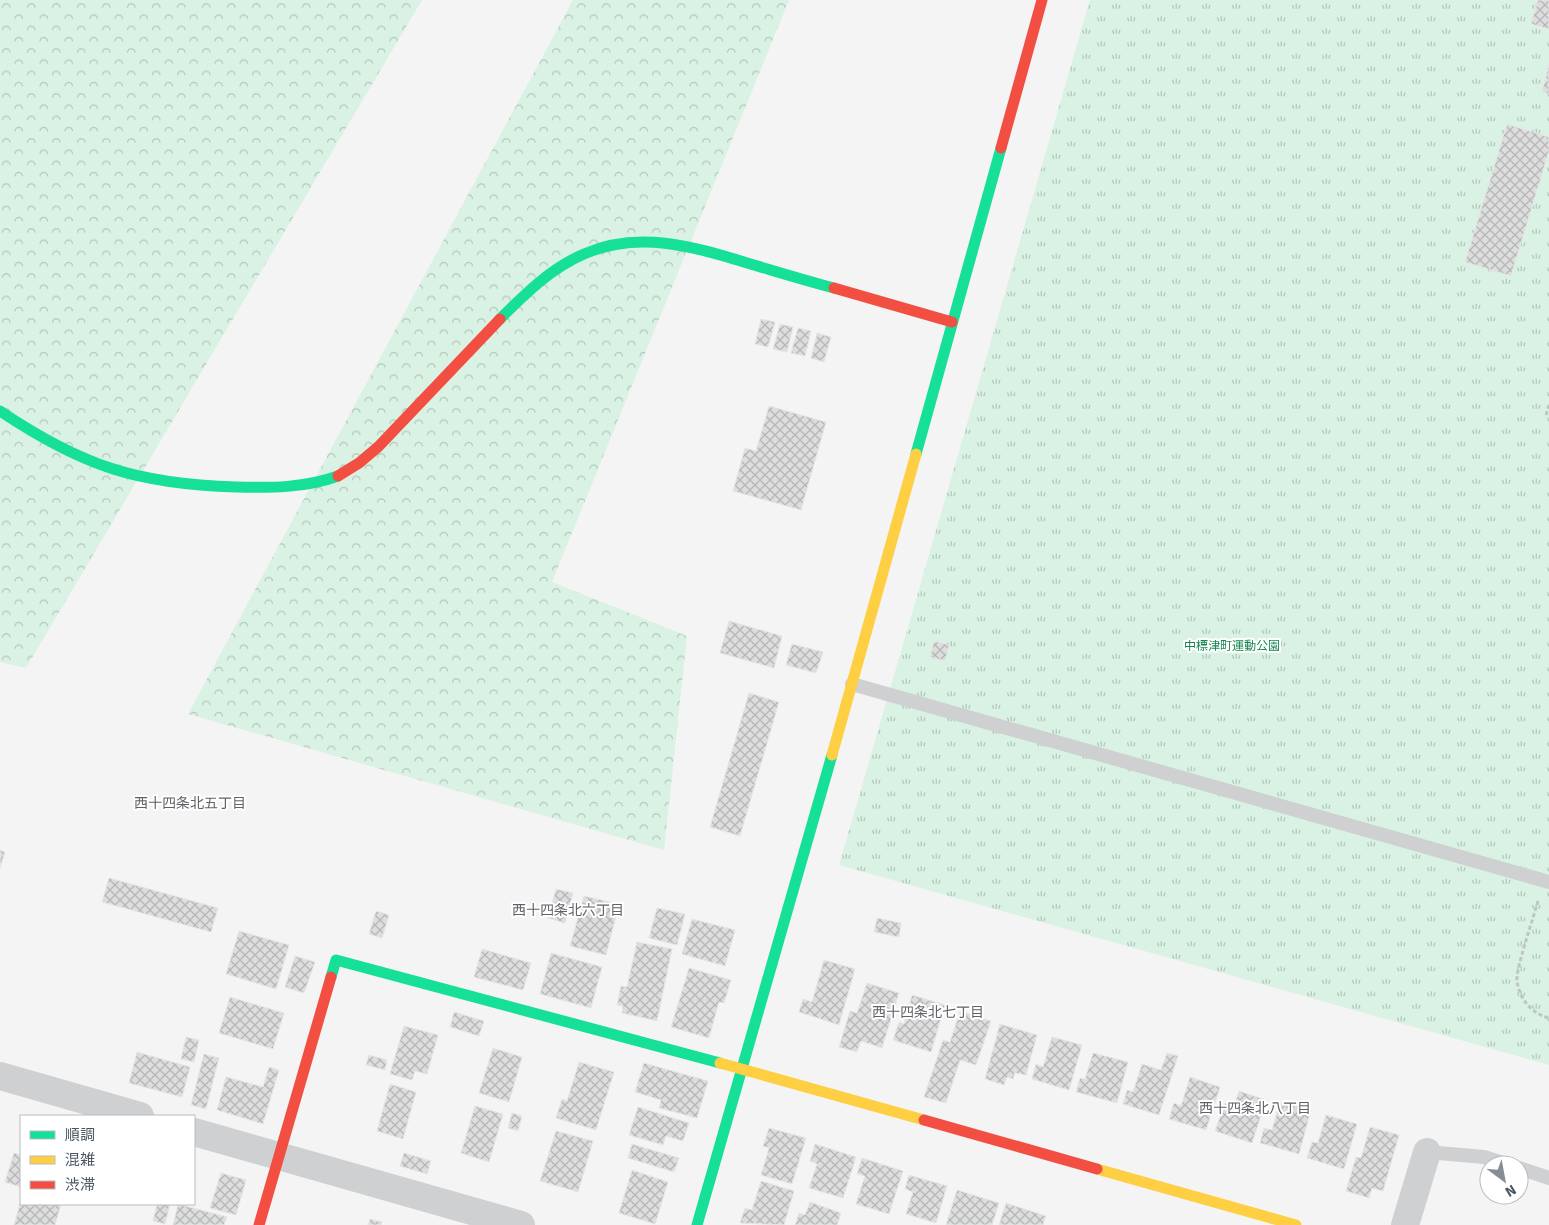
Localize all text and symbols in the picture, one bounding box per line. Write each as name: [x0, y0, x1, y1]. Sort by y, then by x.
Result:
park label: 中標津町運動公園: [1184, 639, 1280, 654]
district label: 西十四条北五丁目: [134, 795, 246, 812]
district label: 西十四条北六丁目: [512, 902, 624, 919]
district label: 西十四条北七丁目: [872, 1004, 984, 1021]
district label: 西十四条北八丁目: [1199, 1100, 1311, 1117]
legend: [20, 1115, 195, 1205]
text: 順調: [65, 1126, 95, 1144]
text: 混雑: [65, 1151, 95, 1169]
north arrow: [1479, 1155, 1529, 1205]
text: 渋滞: [65, 1176, 95, 1194]
text: N: [1502, 1181, 1519, 1200]

